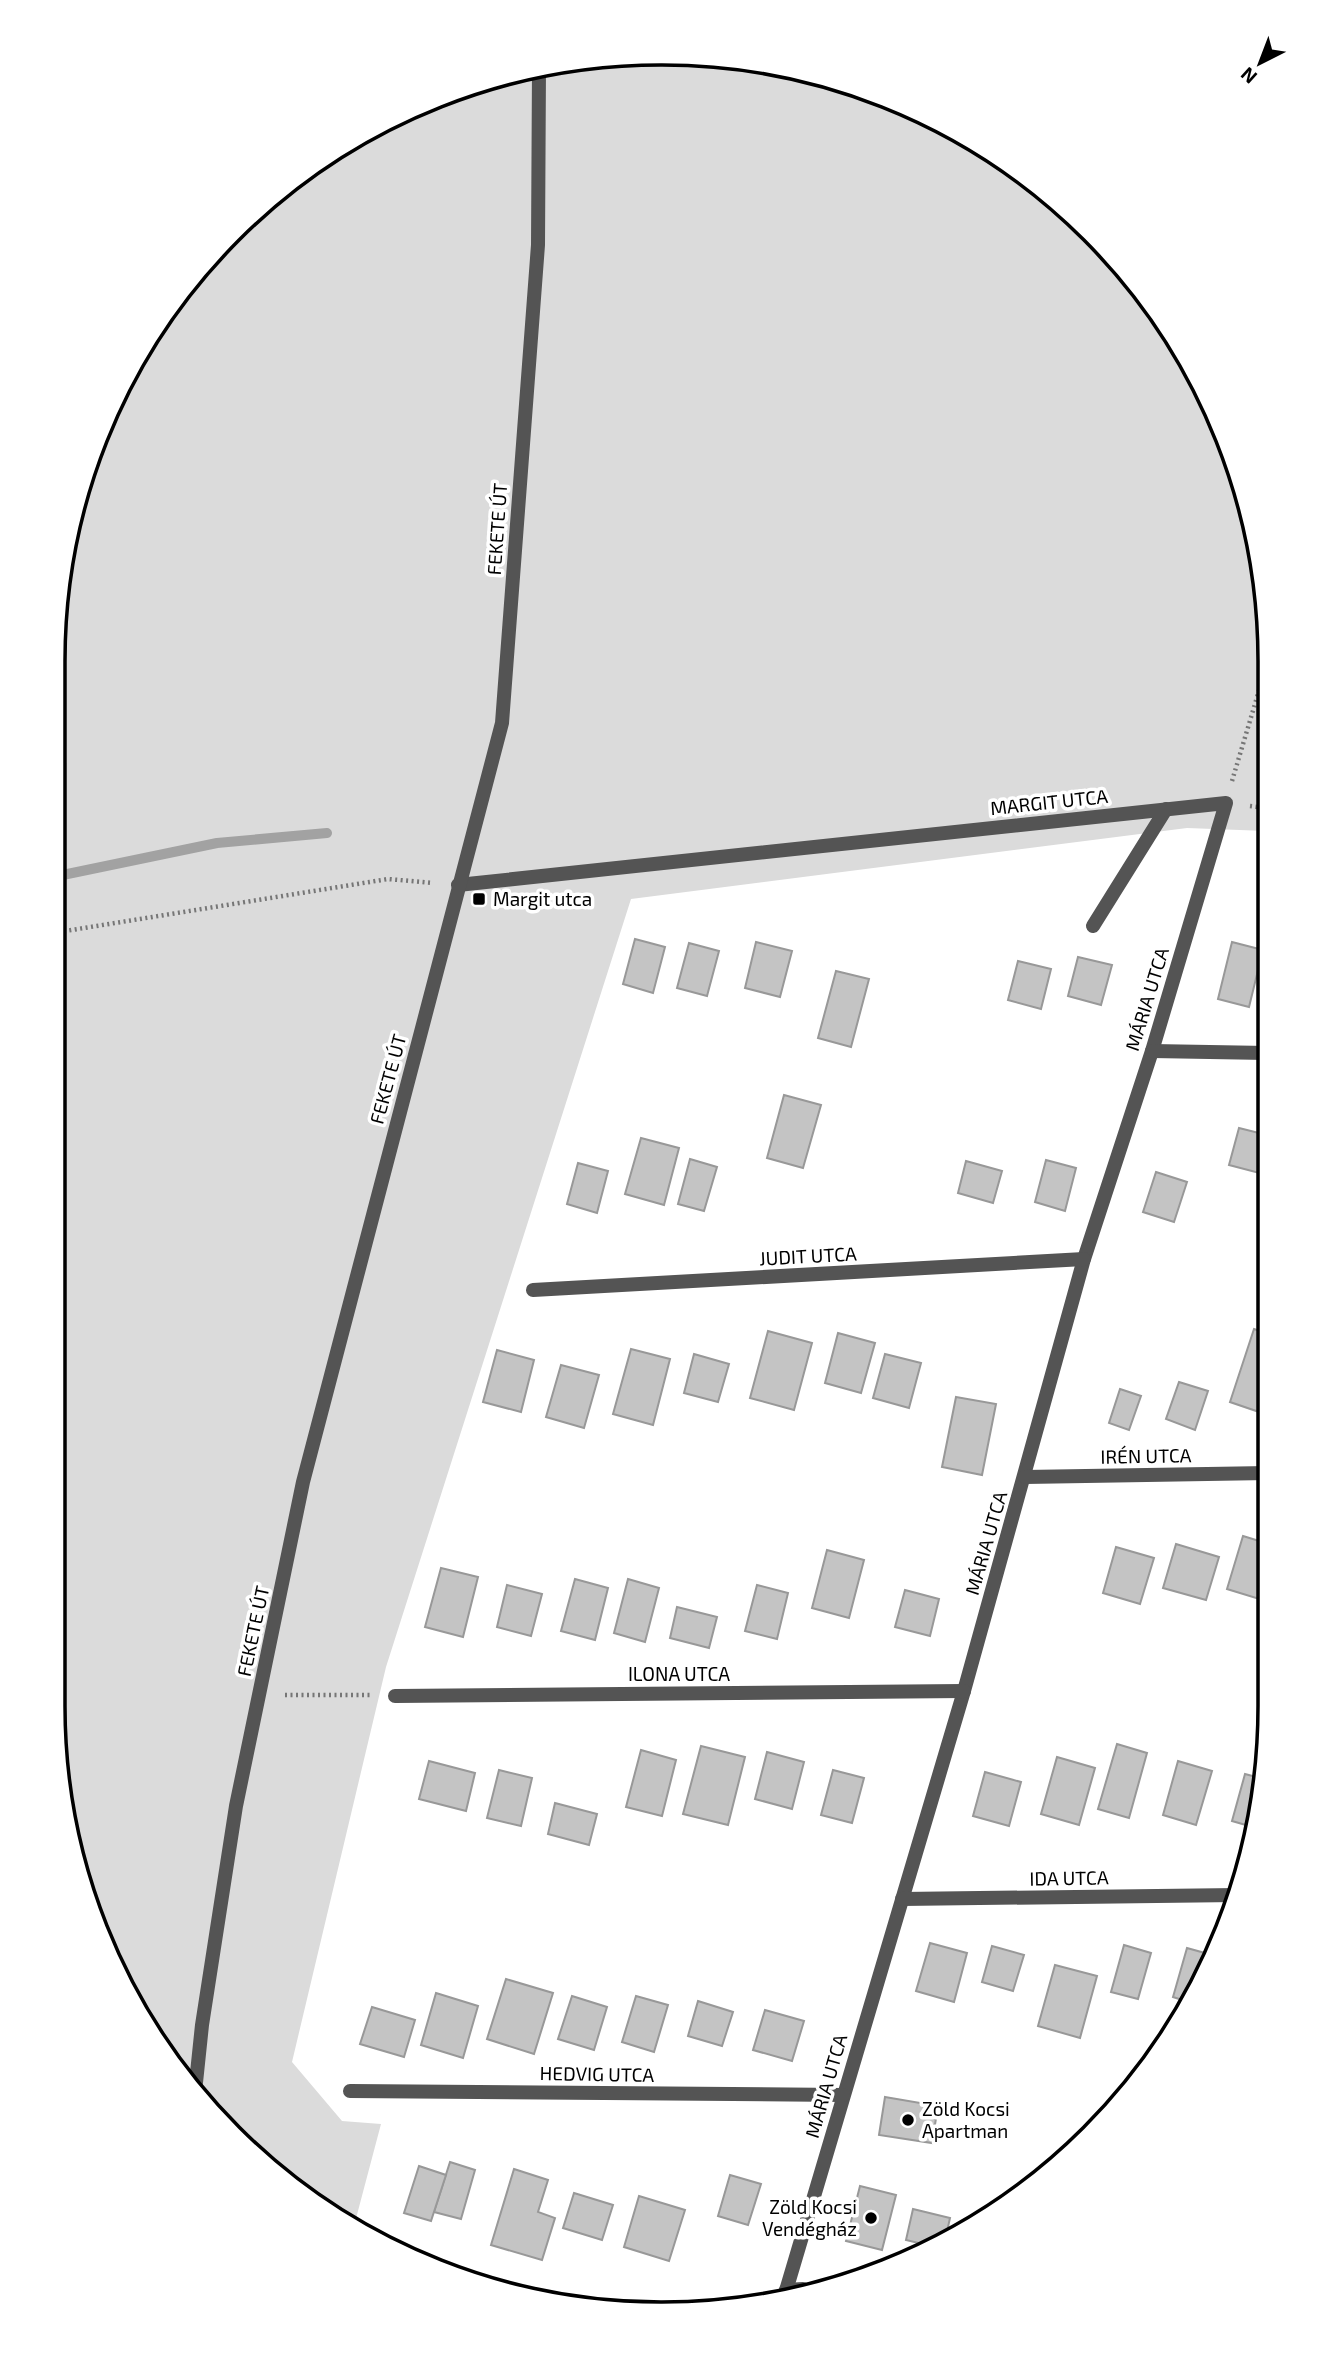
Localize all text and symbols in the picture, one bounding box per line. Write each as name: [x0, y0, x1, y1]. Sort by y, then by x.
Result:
north arrow: [1225, 28, 1295, 98]
text: N: [1235, 63, 1261, 89]
street label: FEKETE ÚT: [482, 482, 511, 576]
street label: MARGIT UTCA: [989, 784, 1109, 819]
place label: Margit utca: [493, 887, 592, 910]
marker: Margit utca: [471, 891, 487, 907]
street label: MÁRIA UTCA: [1120, 944, 1173, 1053]
street label: FEKETE ÚT: [364, 1031, 411, 1126]
street label: JUDIT UTCA: [759, 1241, 858, 1270]
street label: IRÉN UTCA: [1100, 1443, 1192, 1468]
street label: MÁRIA UTCA: [960, 1488, 1011, 1597]
street label: FEKETE ÚT: [232, 1583, 273, 1678]
street label: ILONA UTCA: [628, 1662, 730, 1685]
street label: IDA UTCA: [1029, 1865, 1109, 1890]
street label: MÁRIA UTCA: [800, 2031, 851, 2140]
street label: HEDVIG UTCA: [540, 2061, 655, 2086]
place label: Zöld Kocsi Apartman: [922, 2097, 1010, 2142]
marker: Zöld Kocsi Apartman: [900, 2112, 916, 2128]
place label: Zöld Kocsi Vendégház: [762, 2195, 857, 2240]
marker: Zöld Kocsi Vendégház: [863, 2210, 879, 2226]

